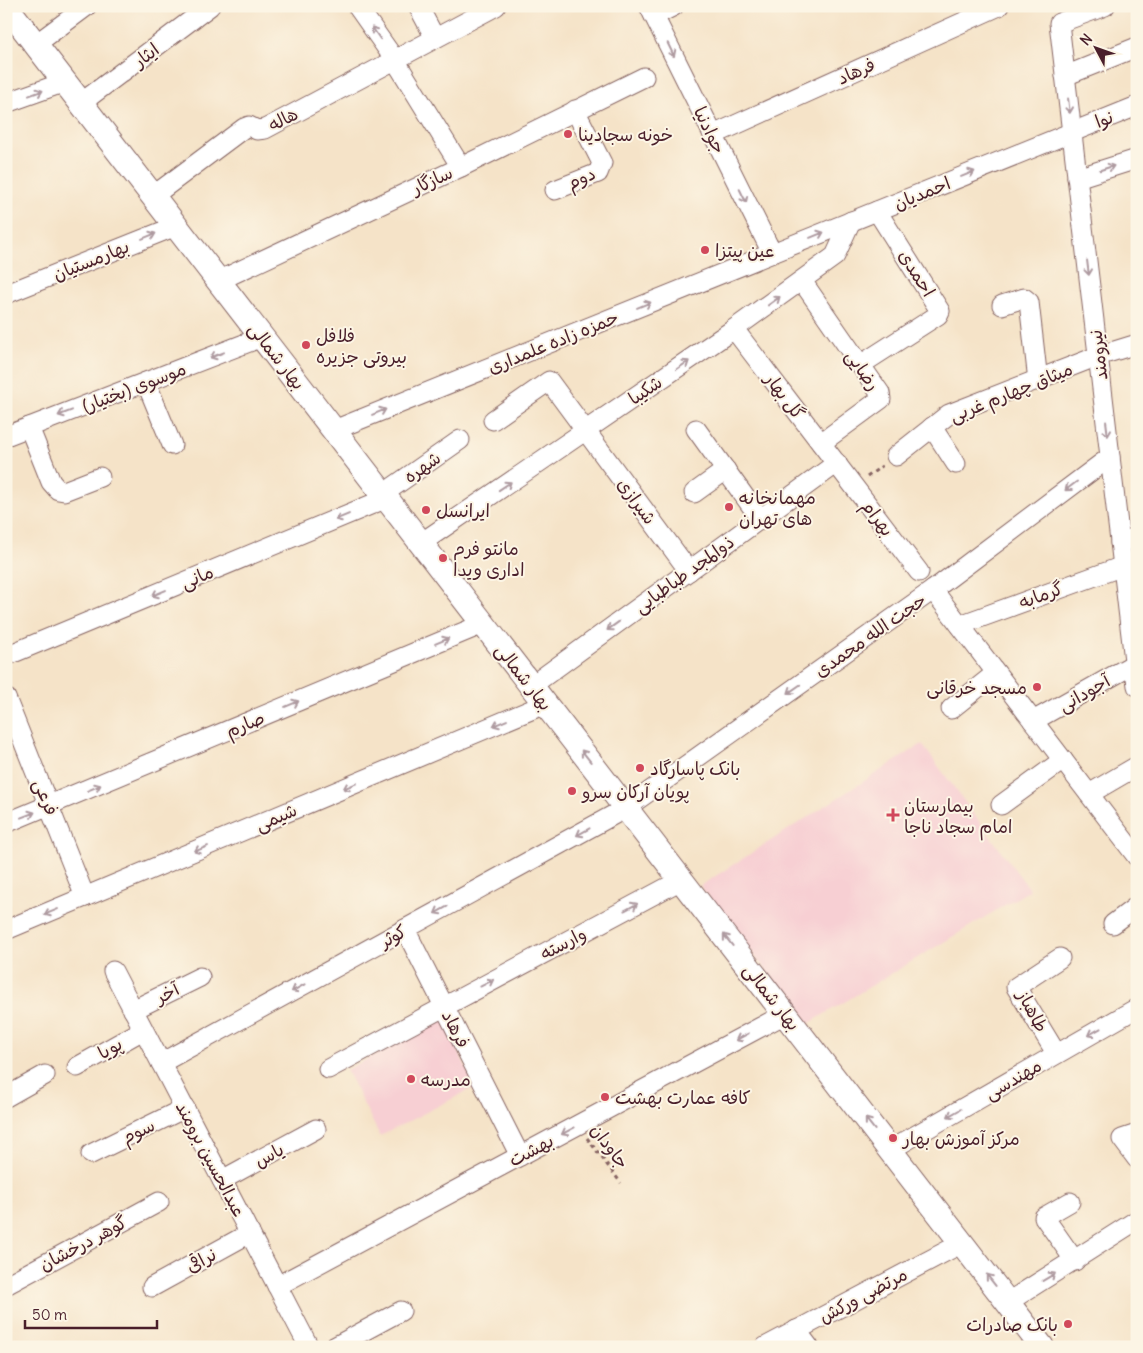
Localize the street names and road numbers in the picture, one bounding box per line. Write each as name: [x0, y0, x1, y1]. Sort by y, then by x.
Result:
street label: ایثار: [127, 38, 164, 73]
street label: فرهاد: [833, 53, 879, 89]
street label: هاله: [264, 102, 302, 136]
street label: جوادنیا: [689, 103, 731, 157]
street label: نوا: [1091, 105, 1117, 133]
street label: سازگار: [406, 161, 456, 200]
street label: دوم: [563, 161, 600, 197]
street label: احمدیان: [890, 171, 954, 215]
street label: بهارمستیان: [50, 234, 132, 286]
street label: احمدی: [894, 245, 940, 301]
street label: حمزه زاده علمداری: [484, 305, 622, 379]
street label: بهار شمالی: [244, 318, 310, 394]
street label: نیرومند: [1083, 328, 1113, 382]
street label: رضایی: [841, 345, 885, 395]
street label: موسوی (بختیار): [79, 357, 189, 417]
street label: میثاق چهارم غربی: [946, 357, 1077, 430]
street label: گل بهار: [759, 367, 810, 424]
street label: شکیبا: [624, 370, 666, 410]
street label: شهره: [399, 446, 445, 488]
street label: شیرازی: [612, 473, 662, 529]
street label: بهرام: [854, 495, 899, 543]
street label: ذوالمجد طباطبایی: [629, 530, 739, 618]
street label: مانی: [177, 560, 217, 594]
street label: گرمابه: [1016, 576, 1067, 614]
street label: حجت الله محمدی: [810, 588, 930, 682]
street label: بهار شمالی: [491, 639, 557, 715]
street label: آجودانی: [1054, 668, 1115, 717]
street label: صارم: [222, 706, 269, 745]
street label: فرعی: [28, 775, 64, 819]
street label: شیمی: [252, 798, 300, 836]
street label: کوثر: [374, 919, 411, 954]
street label: وارسته: [536, 921, 590, 965]
street label: بهار شمالی: [739, 959, 805, 1035]
street label: آخر: [149, 977, 184, 1010]
street label: طاهباز: [1011, 984, 1054, 1036]
street label: فرهاد: [437, 1006, 475, 1052]
street label: پویا: [94, 1032, 127, 1065]
street label: مهندسی: [980, 1053, 1046, 1105]
street label: عبدالحسین برومند: [171, 1097, 251, 1221]
street label: سوم: [118, 1113, 160, 1152]
street label: جاودان: [586, 1119, 634, 1173]
street label: بهشت: [505, 1129, 557, 1171]
street label: یاس: [250, 1138, 288, 1172]
street label: گوهر درخشان: [35, 1210, 131, 1276]
street label: نراقی: [182, 1242, 220, 1278]
street label: مرتضی ورکش: [815, 1262, 911, 1328]

